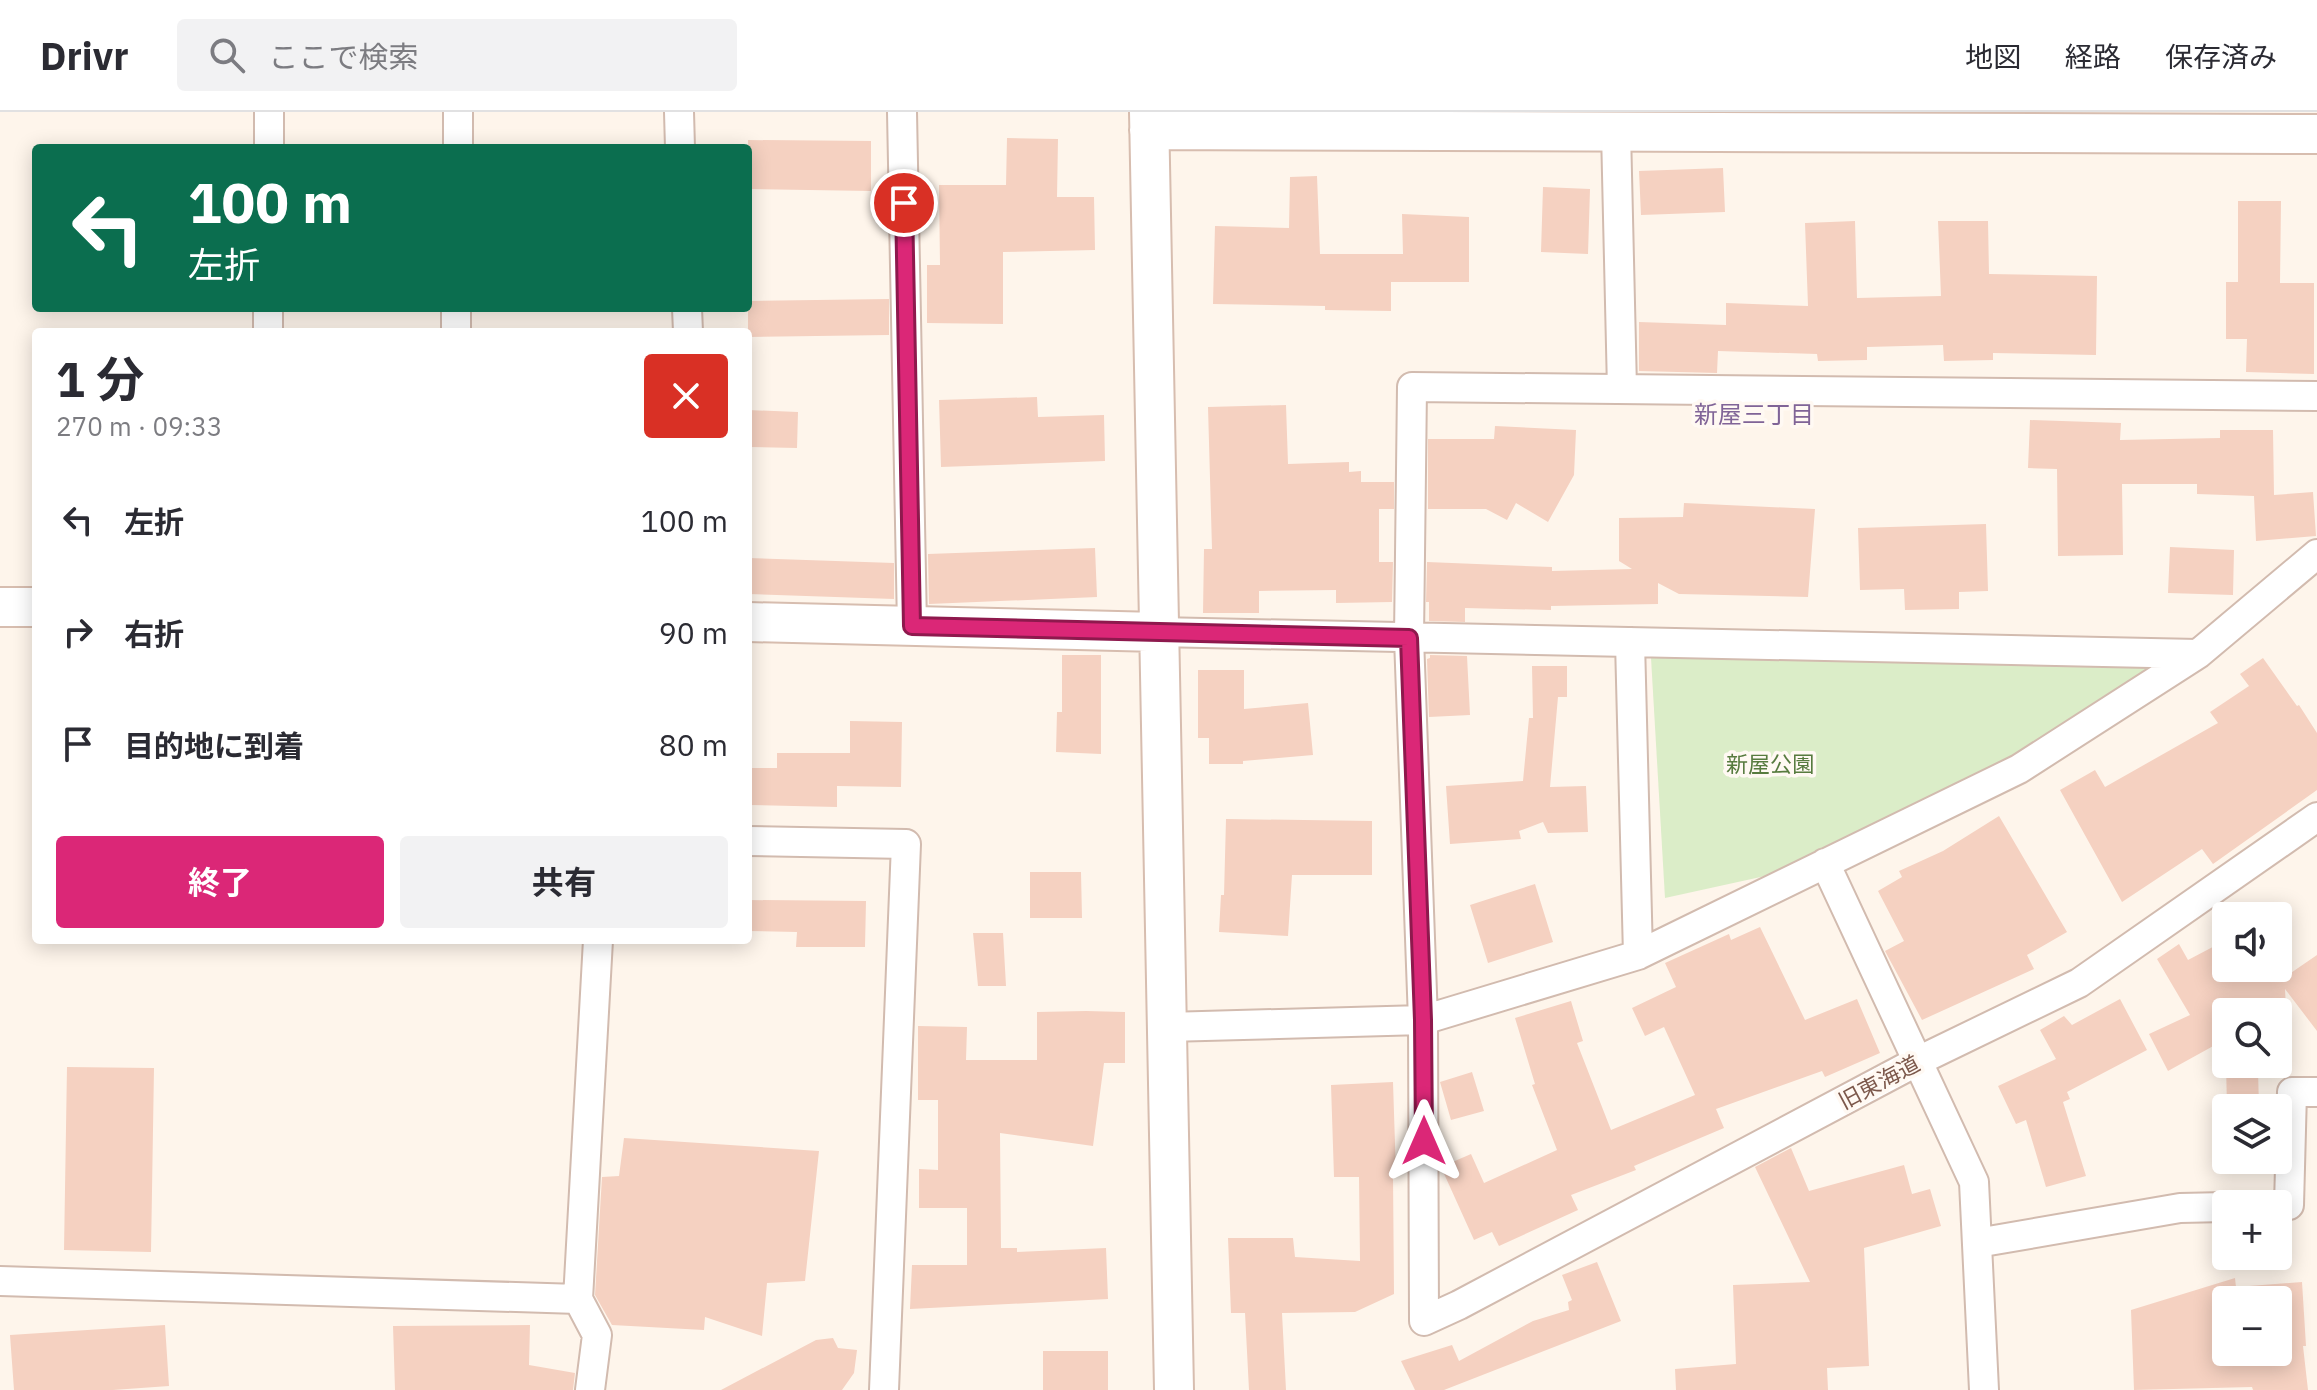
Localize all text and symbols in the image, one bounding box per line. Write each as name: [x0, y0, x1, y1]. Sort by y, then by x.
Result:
search box: [177, 19, 737, 91]
text: Drivr: [40, 31, 129, 80]
icon: search: [205, 33, 249, 77]
text: ここで検索: [269, 37, 419, 76]
text: 地図: [1965, 38, 2021, 75]
text: 経路: [2065, 38, 2121, 75]
text: 保存済み: [2165, 38, 2277, 75]
text: 100 m: [188, 166, 352, 238]
pin: [870, 169, 938, 237]
icon: left: [56, 176, 160, 280]
icon: arrive: [882, 181, 926, 225]
text: 左折: [188, 241, 260, 288]
text: 1 分: [56, 348, 144, 410]
button: close: [644, 354, 728, 438]
district label: 新屋三丁目: [1694, 398, 1814, 430]
text: 270 m · 09:33: [56, 409, 222, 443]
icon: left: [56, 498, 100, 542]
text: 100 m: [641, 501, 728, 540]
text: 左折: [124, 502, 184, 541]
icon: right: [56, 610, 100, 654]
text: 90 m: [659, 613, 728, 652]
text: 右折: [124, 614, 184, 653]
icon: arrive: [56, 722, 100, 766]
text: 80 m: [659, 725, 728, 764]
text: 目的地に到着: [124, 726, 304, 765]
park label: 新屋公園: [1726, 749, 1814, 778]
button: 終了: [56, 836, 384, 928]
button: 共有: [400, 836, 728, 928]
map controls: [2212, 902, 2292, 1366]
button: sound: [2212, 902, 2292, 982]
button: search: [2212, 998, 2292, 1078]
street label: 旧東海道: [1833, 1048, 1924, 1115]
button: layers: [2212, 1094, 2292, 1174]
position arrow: [1382, 1099, 1466, 1183]
button: +: [2212, 1190, 2292, 1270]
button: −: [2212, 1286, 2292, 1366]

